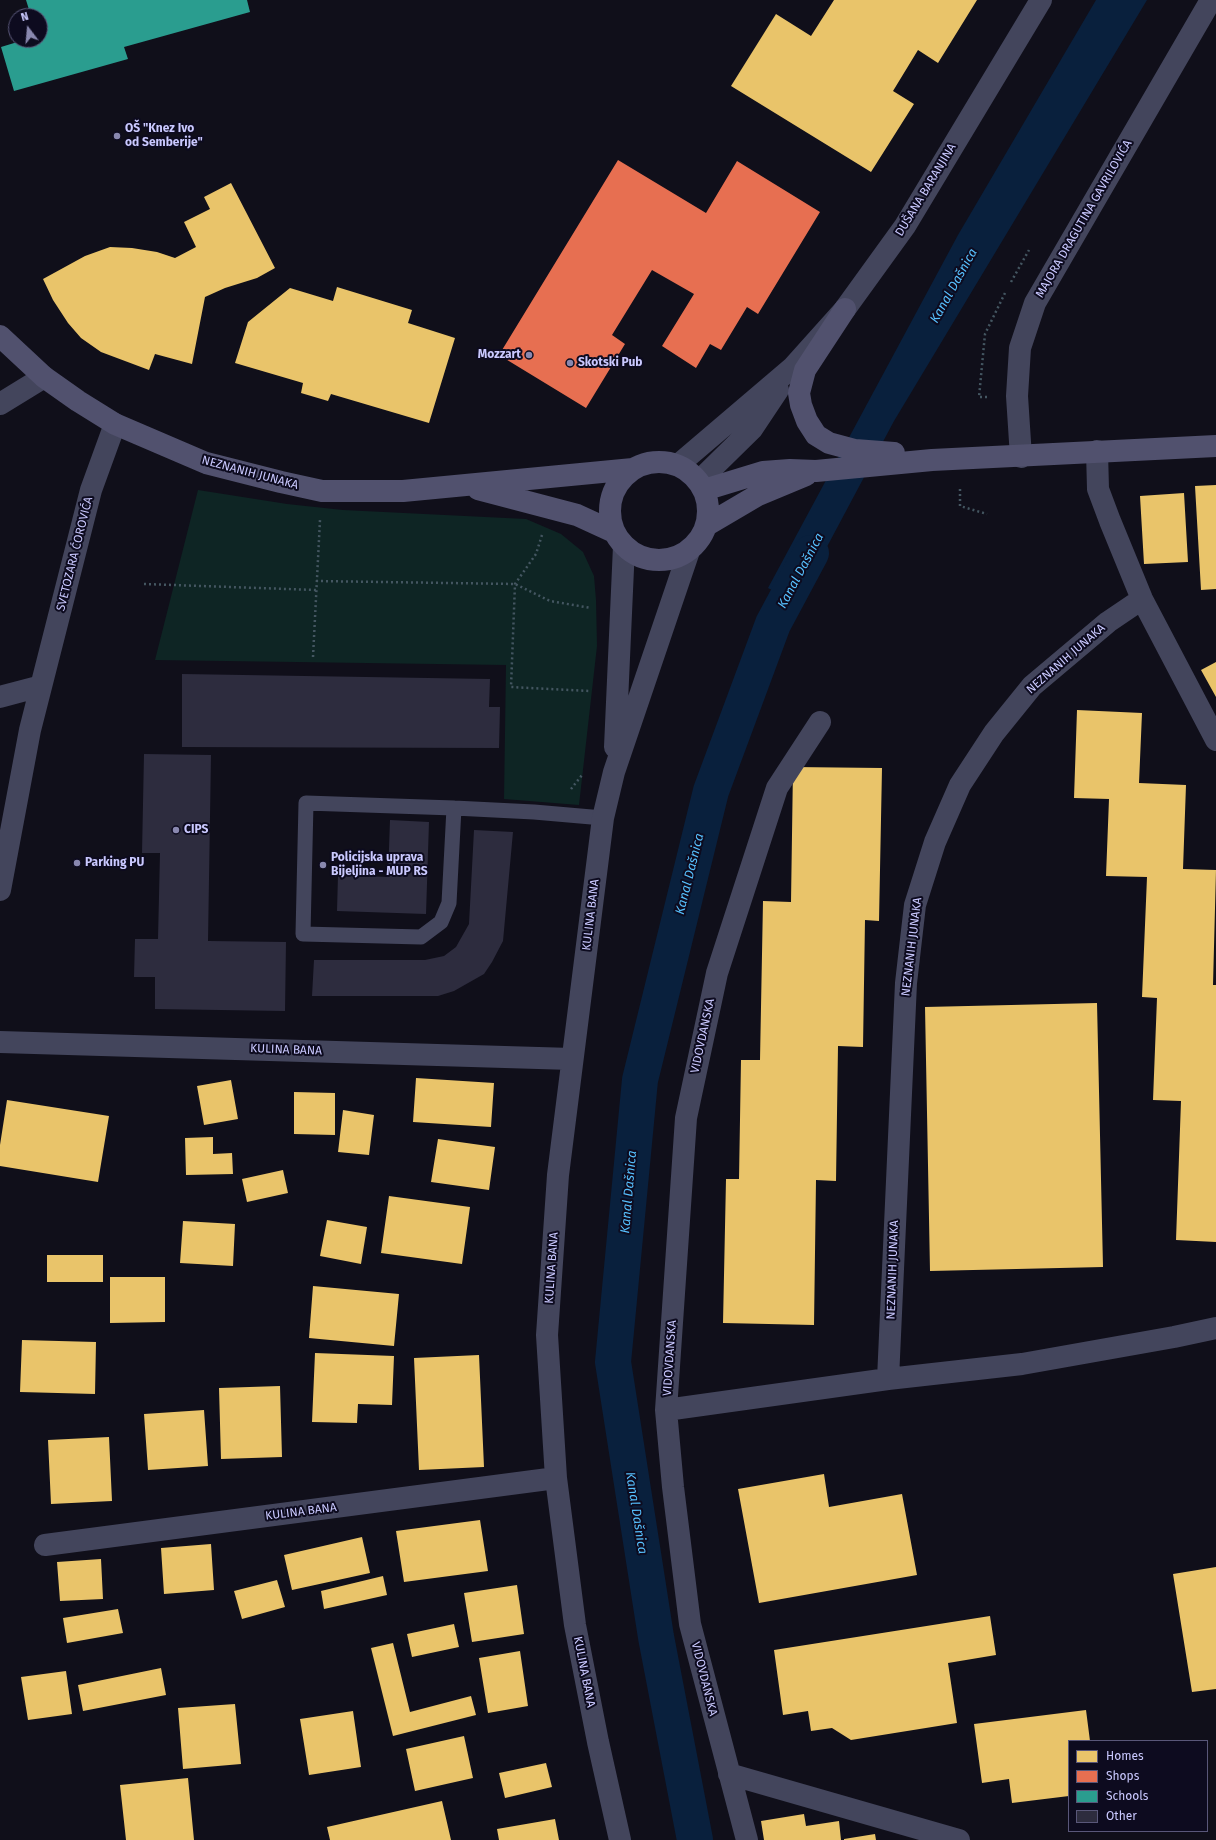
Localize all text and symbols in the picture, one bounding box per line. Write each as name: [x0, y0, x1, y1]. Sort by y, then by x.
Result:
north arrow: [8, 8, 48, 48]
text: N: [20, 10, 30, 24]
place label: OŠ "Knez Ivo od Semberije": [125, 122, 203, 150]
marker: OŠ "Knez Ivo od Semberije": [112, 131, 122, 141]
street label: MAJORA DRAGUTINA GAVRILOVIĆA: [1033, 137, 1135, 301]
street label: DUŠANA BARANJINA: [893, 141, 959, 239]
water label: Kanal Dašnica: [927, 246, 981, 326]
place label: Mozzart: [478, 348, 521, 362]
marker: Mozzart: [524, 350, 534, 360]
place label: Skotski Pub: [578, 356, 643, 370]
marker: Skotski Pub: [565, 358, 575, 368]
street label: NEZNANIH JUNAKA: [200, 453, 300, 493]
street label: SVETOZARA ĆOROVIĆA: [54, 495, 96, 613]
water label: Kanal Dašnica: [775, 531, 827, 611]
street label: NEZNANIH JUNAKA: [1024, 621, 1108, 697]
place label: CIPS: [184, 823, 208, 837]
marker: CIPS: [171, 825, 181, 835]
water label: Kanal Dašnica: [672, 832, 708, 916]
place label: Policijska uprava Bijeljina - MUP RS: [331, 851, 428, 879]
place label: Parking PU: [85, 856, 144, 870]
marker: Parking PU: [72, 858, 82, 868]
marker: Policijska uprava Bijeljina - MUP RS: [318, 860, 328, 870]
street label: KULINA BANA: [579, 878, 603, 952]
street label: NEZNANIH JUNAKA: [899, 897, 925, 997]
street label: VIDOVDANSKA: [688, 997, 718, 1075]
street label: KULINA BANA: [250, 1042, 322, 1058]
water label: Kanal Dašnica: [618, 1150, 640, 1234]
street label: NEZNANIH JUNAKA: [884, 1220, 902, 1320]
street label: KULINA BANA: [542, 1232, 562, 1304]
street label: VIDOVDANSKA: [660, 1320, 680, 1396]
water label: Kanal Dašnica: [622, 1471, 650, 1555]
street label: KULINA BANA: [264, 1500, 338, 1524]
street label: KULINA BANA: [570, 1635, 598, 1709]
street label: VIDOVDANSKA: [688, 1640, 720, 1718]
legend: [1068, 1740, 1208, 1832]
text: Homes: [1106, 1749, 1144, 1763]
text: Shops: [1106, 1769, 1139, 1783]
text: Schools: [1106, 1789, 1148, 1803]
text: Other: [1106, 1809, 1137, 1823]

